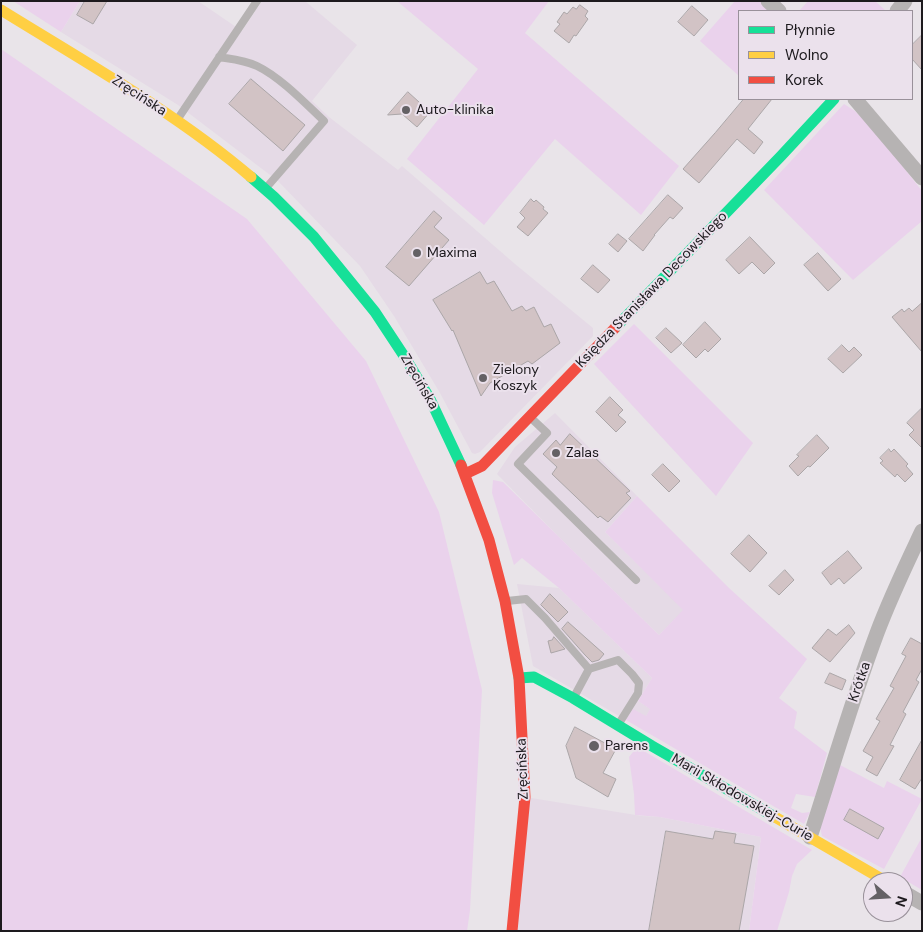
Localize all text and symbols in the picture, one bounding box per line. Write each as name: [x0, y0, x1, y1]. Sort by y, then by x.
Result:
legend: [738, 10, 913, 100]
text: Płynnie: [785, 20, 835, 40]
text: Wolno: [785, 45, 829, 65]
text: Korek: [785, 70, 824, 90]
street label: Zręcińska: [109, 72, 169, 120]
place label: Auto-klinika: [416, 102, 494, 118]
marker: Auto-klinika: [400, 104, 412, 116]
street label: Księdza Stanisława Decowskiego: [573, 208, 731, 372]
place label: Maxima: [427, 245, 477, 261]
marker: Maxima: [411, 247, 423, 259]
street label: Zręcińska: [396, 351, 442, 413]
place label: Zielony Koszyk: [493, 362, 539, 394]
marker: Zielony Koszyk: [477, 372, 489, 384]
place label: Zalas: [566, 445, 599, 461]
marker: Zalas: [550, 447, 562, 459]
street label: Krótka: [845, 660, 875, 704]
street label: Zręcińska: [514, 738, 532, 800]
place label: Parens: [605, 738, 648, 754]
marker: Parens: [587, 739, 601, 753]
street label: Marii Skłodowskiej-Curie: [668, 751, 816, 845]
north arrow: [863, 872, 913, 922]
text: N: [891, 894, 911, 909]

